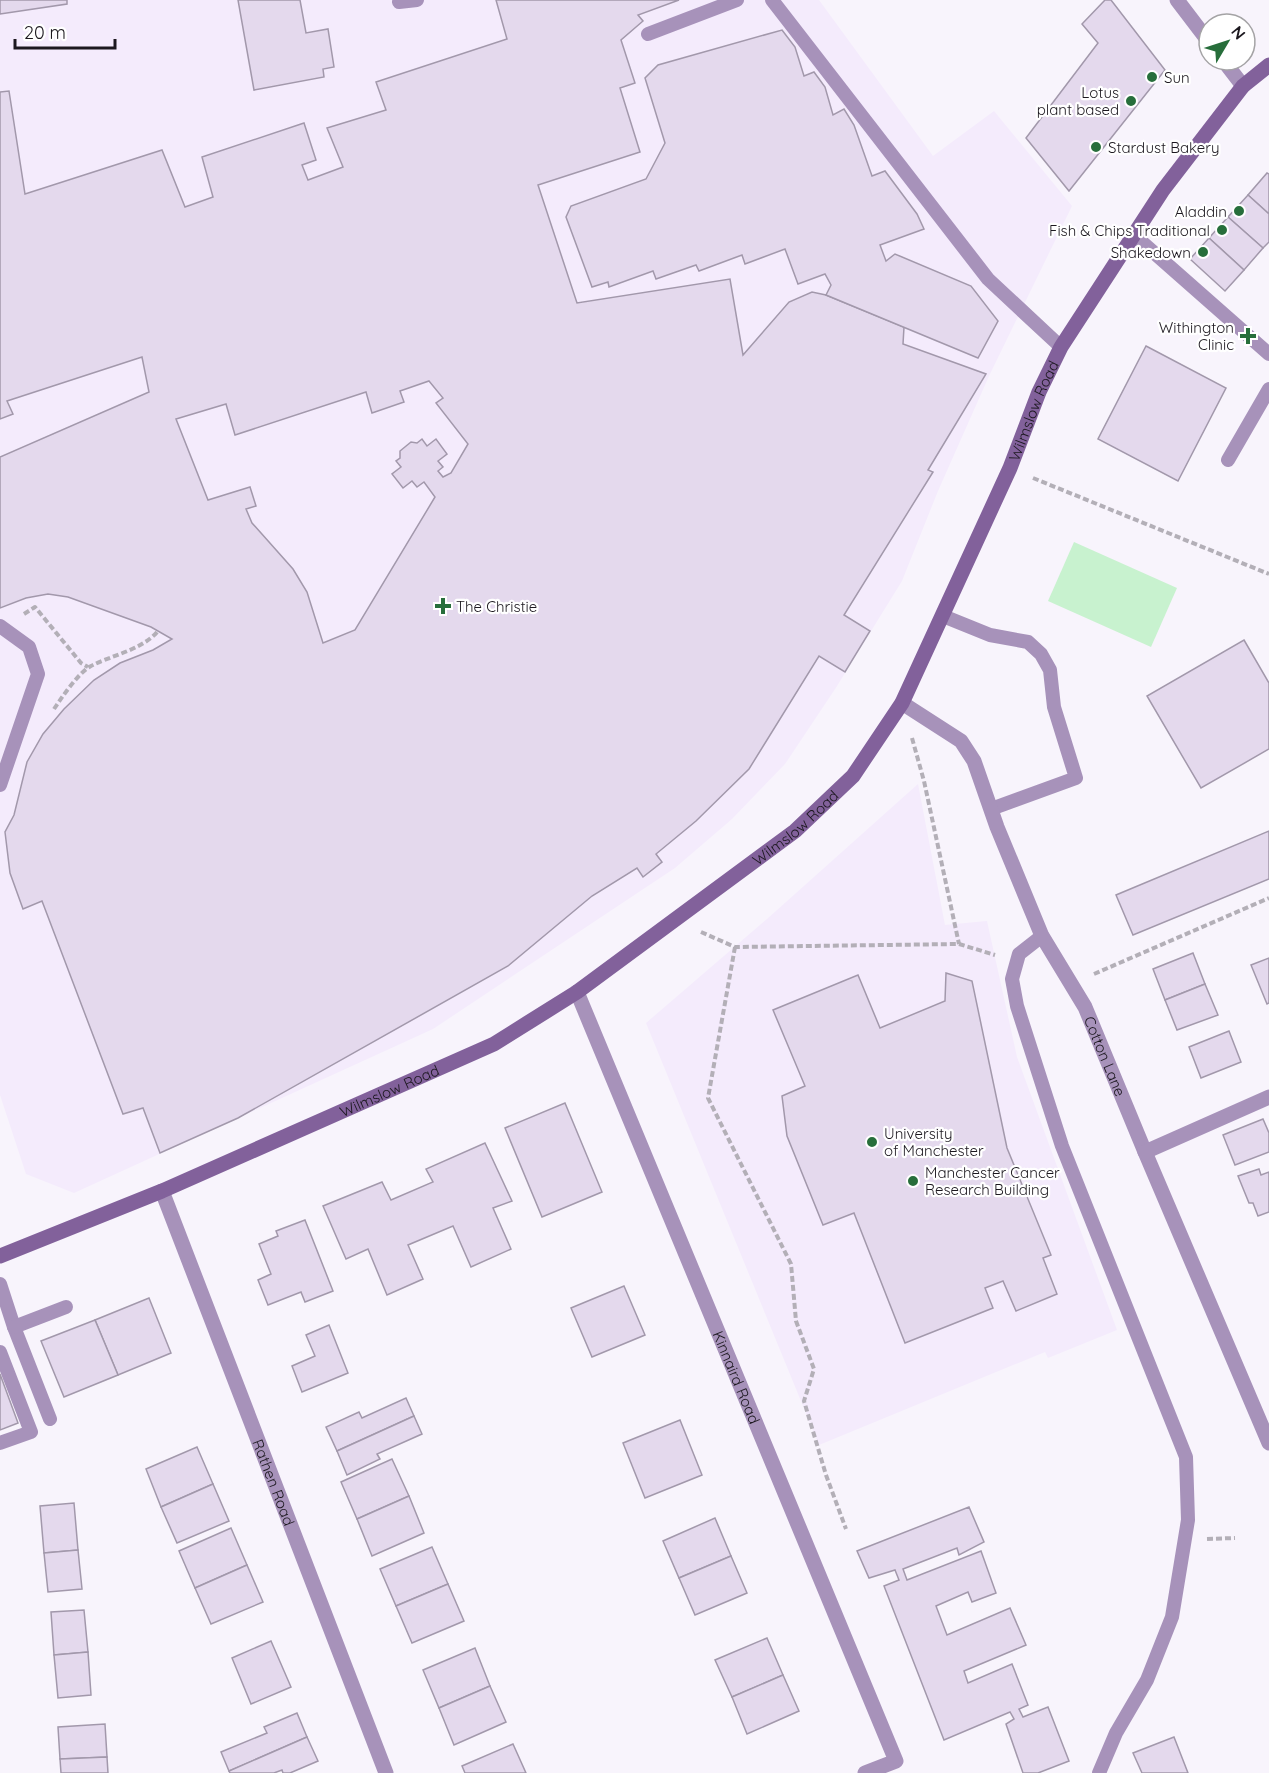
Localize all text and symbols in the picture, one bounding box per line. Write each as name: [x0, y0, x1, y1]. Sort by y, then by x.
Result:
scale bar: [15, 12, 116, 50]
north arrow: [1197, 12, 1257, 72]
text: 20 m: [24, 21, 66, 44]
text: N: [1227, 22, 1250, 43]
place label: Sun: [1164, 68, 1190, 87]
marker: Sun: [1145, 70, 1159, 84]
place label: Lotus plant based: [1037, 83, 1119, 119]
marker: Lotus plant based: [1124, 94, 1138, 108]
place label: Stardust Bakery: [1108, 138, 1219, 157]
marker: Stardust Bakery: [1089, 140, 1103, 154]
place label: Aladdin: [1175, 202, 1227, 221]
marker: Aladdin: [1232, 204, 1246, 218]
place label: Fish & Chips Traditional: [1049, 221, 1210, 240]
marker: Fish & Chips Traditional: [1215, 223, 1229, 237]
place label: Shakedown: [1111, 243, 1191, 262]
marker: Shakedown: [1196, 245, 1210, 259]
place label: Withington Clinic: [1159, 318, 1234, 354]
marker: Withington Clinic: [1239, 327, 1257, 345]
street label: Wilmslow Road: [1004, 357, 1062, 463]
marker: The Christie: [434, 597, 452, 615]
place label: The Christie: [456, 597, 537, 616]
street label: Wilmslow Road: [748, 786, 842, 869]
street label: Cotton Lane: [1080, 1013, 1130, 1099]
street label: Wilmslow Road: [336, 1060, 442, 1121]
place label: University of Manchester: [884, 1124, 984, 1160]
marker: University of Manchester: [865, 1135, 879, 1149]
place label: Manchester Cancer Research Building: [925, 1163, 1060, 1199]
marker: Manchester Cancer Research Building: [906, 1174, 920, 1188]
street label: Kinnaird Road: [709, 1328, 765, 1426]
street label: Rathen Road: [249, 1436, 299, 1528]

